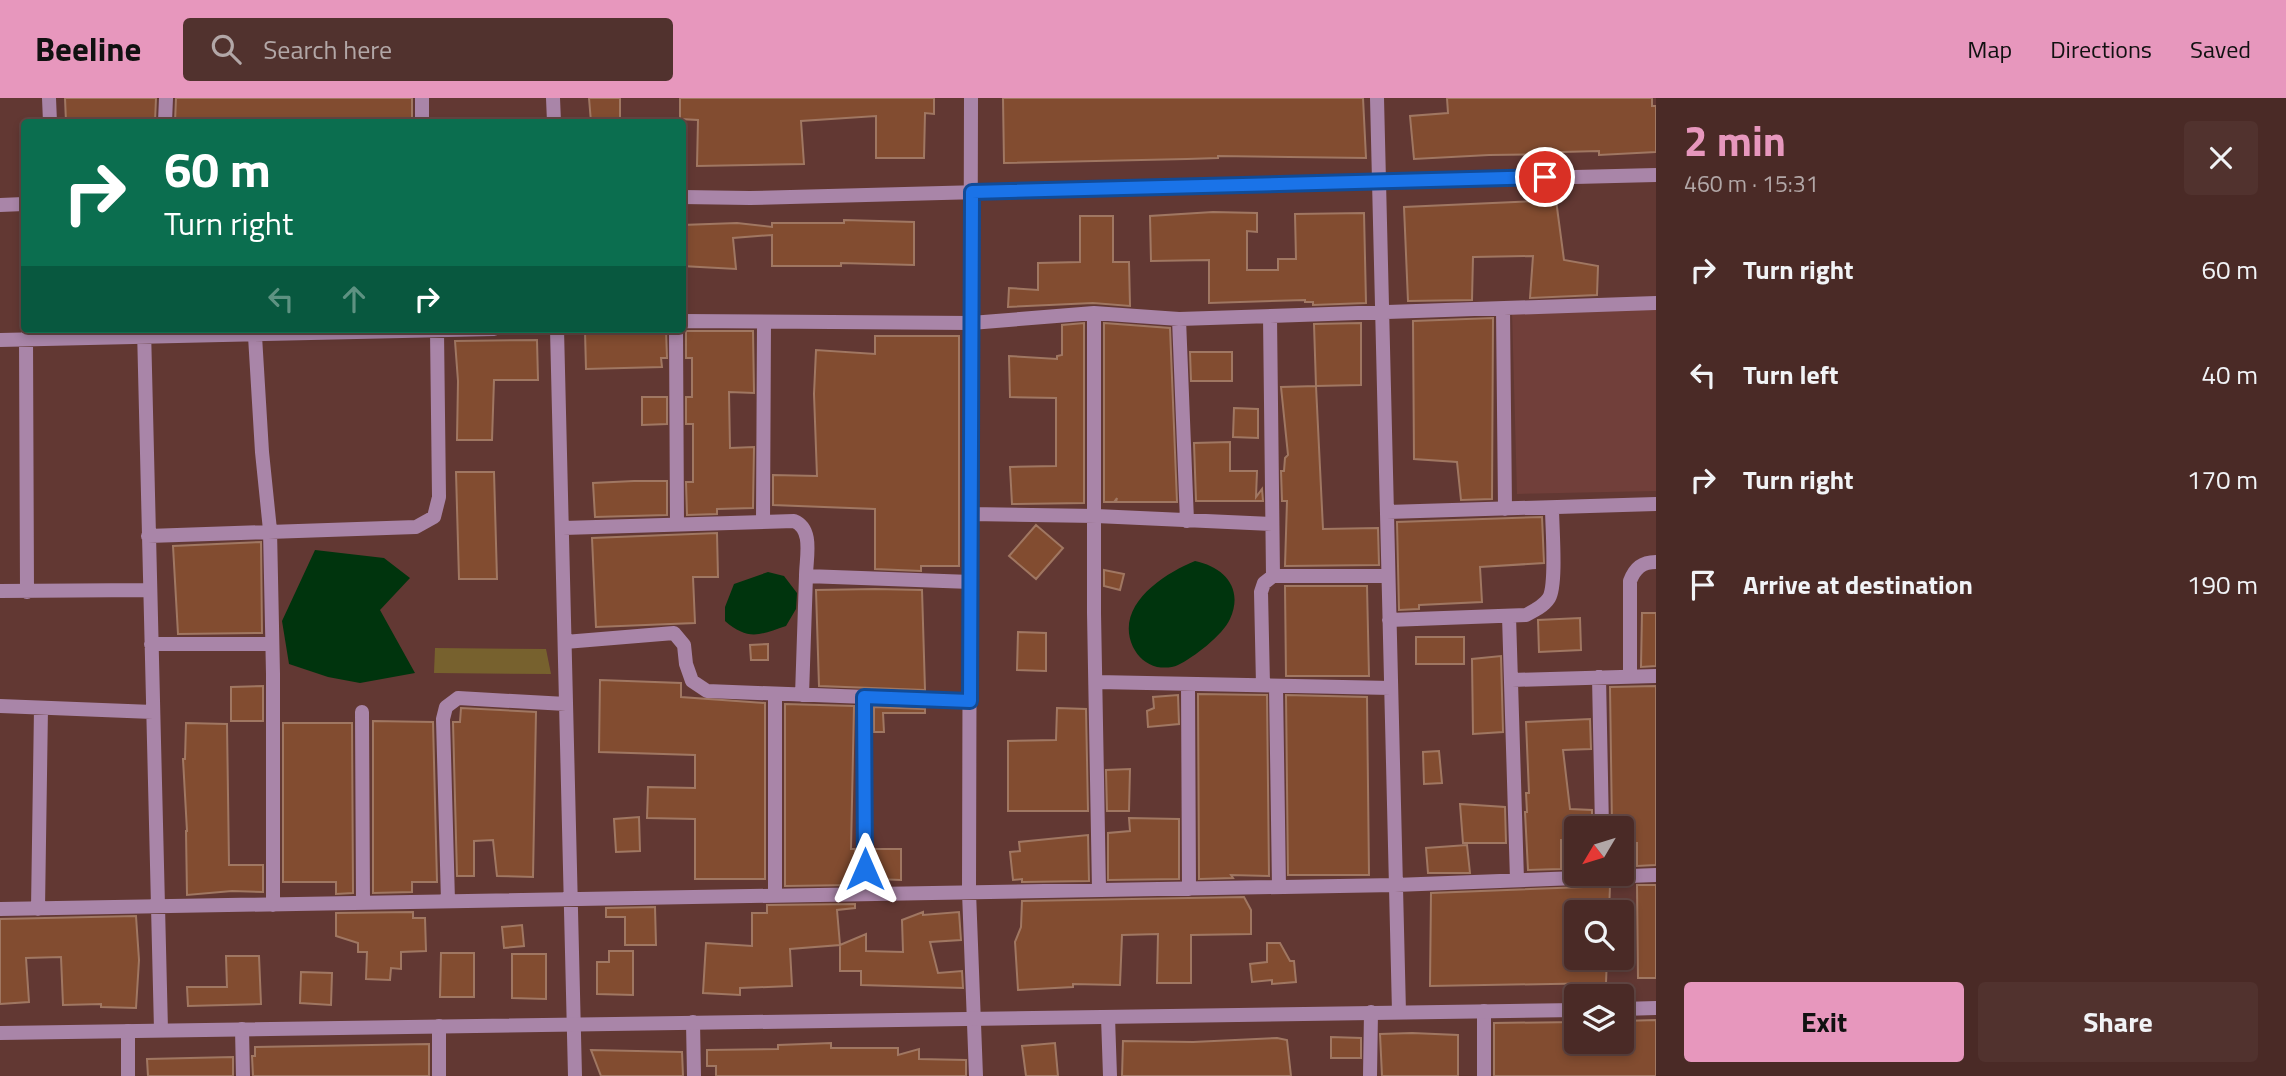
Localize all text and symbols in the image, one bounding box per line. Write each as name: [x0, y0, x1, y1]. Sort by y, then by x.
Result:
search box: [183, 18, 673, 81]
text: Beeline: [35, 24, 141, 74]
icon: search: [207, 30, 245, 68]
text: Search here: [263, 30, 392, 69]
text: Map: [1967, 31, 2012, 67]
text: Directions: [2050, 31, 2152, 67]
text: Saved: [2190, 31, 2251, 67]
text: 2 min: [1684, 108, 1786, 172]
button: close: [2184, 121, 2258, 195]
text: 60 m: [164, 131, 271, 206]
icon: right: [49, 147, 140, 238]
pin: [1515, 147, 1575, 207]
icon: arrive: [1526, 158, 1564, 196]
text: 460 m · 15:31: [1684, 166, 1819, 201]
text: Turn right: [164, 199, 293, 247]
text: Turn right: [1743, 250, 1854, 289]
text: 60 m: [2201, 250, 2258, 289]
icon: right: [1684, 251, 1722, 289]
icon: left: [262, 280, 300, 318]
icon: ahead: [335, 280, 373, 318]
icon: right: [408, 280, 446, 318]
text: Turn left: [1743, 355, 1838, 394]
text: 40 m: [2201, 355, 2258, 394]
icon: left: [1684, 356, 1722, 394]
text: Turn right: [1743, 460, 1854, 499]
text: 170 m: [2187, 460, 2258, 499]
icon: right: [1684, 461, 1722, 499]
text: Arrive at destination: [1743, 565, 1973, 604]
text: 190 m: [2187, 565, 2258, 604]
icon: arrive: [1684, 566, 1722, 604]
north arrow: [1564, 816, 1634, 886]
map controls: [1564, 816, 1634, 1054]
position arrow: [828, 832, 902, 906]
button: search: [1564, 900, 1634, 970]
button: Exit: [1684, 982, 1964, 1062]
button: Share: [1978, 982, 2258, 1062]
button: layers: [1564, 984, 1634, 1054]

